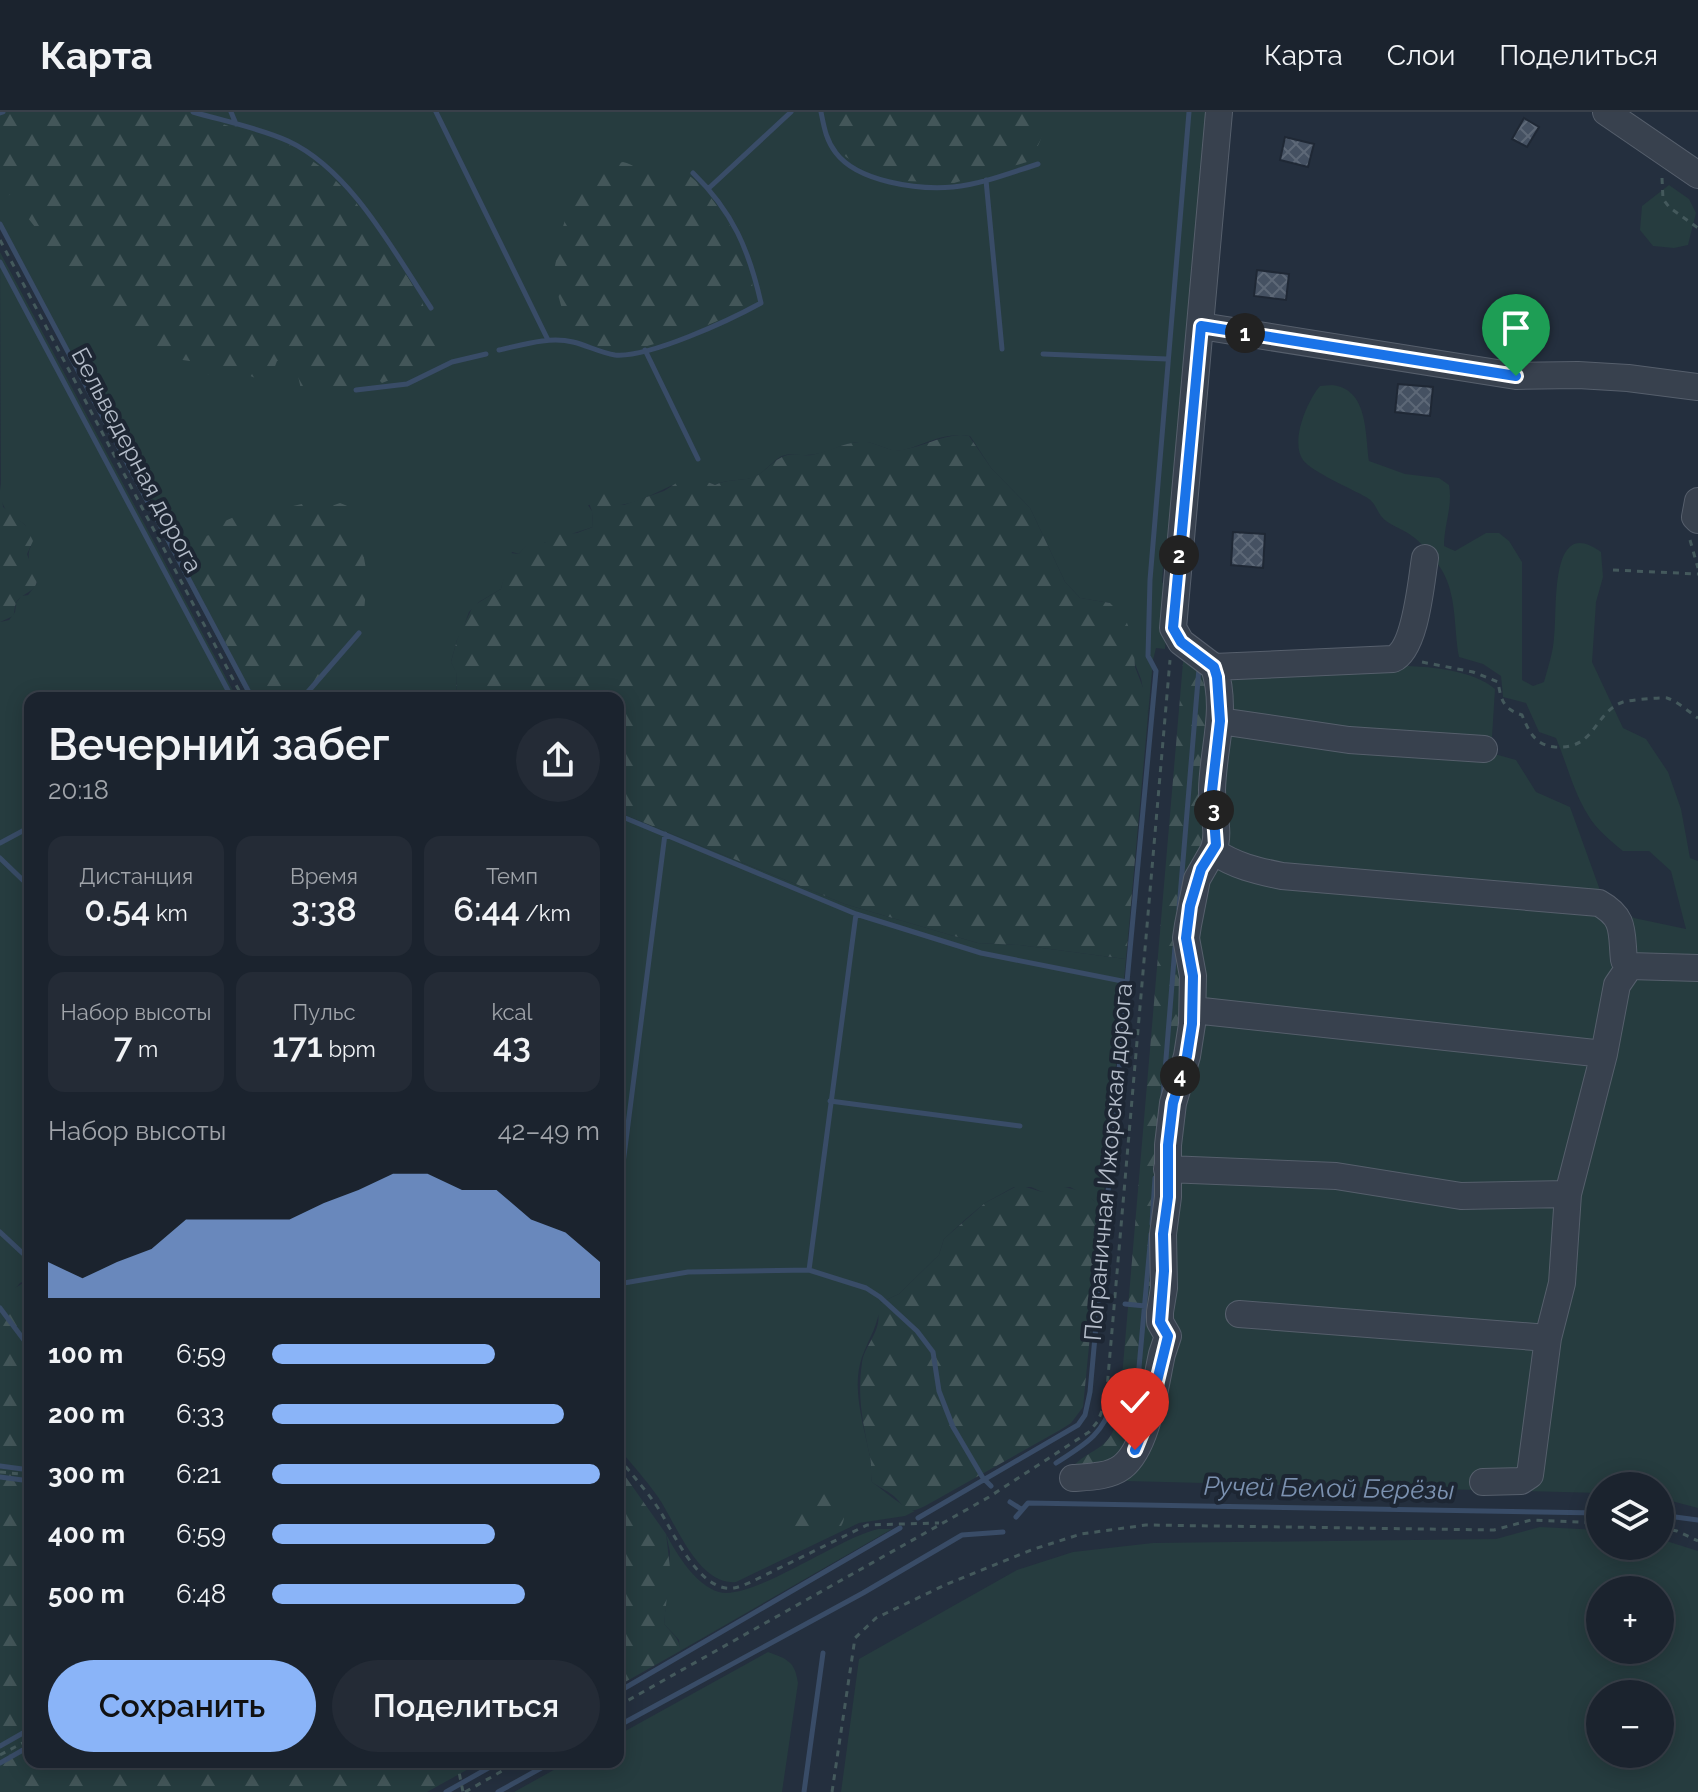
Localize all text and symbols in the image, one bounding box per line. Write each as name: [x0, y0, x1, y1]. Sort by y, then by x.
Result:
text: Карта: [40, 33, 153, 78]
text: Карта: [1264, 39, 1343, 72]
text: Слои: [1387, 39, 1455, 72]
text: Поделиться: [1499, 39, 1658, 72]
pin: [1482, 294, 1550, 376]
icon: arrive: [1494, 306, 1538, 350]
pin: 1: [1225, 313, 1265, 353]
text: 1: [1240, 320, 1250, 346]
street label: Бельведерная дорога: [65, 343, 209, 577]
pin: 2: [1159, 535, 1199, 575]
text: 2: [1173, 542, 1185, 568]
button: share: [516, 718, 600, 802]
text: Вечерний забег: [48, 719, 390, 770]
text: 20:18: [48, 775, 109, 805]
pin: 3: [1194, 790, 1234, 830]
text: 3: [1208, 797, 1220, 823]
text: Дистанция: [79, 863, 193, 889]
text: Время: [290, 863, 358, 889]
text: Темп: [486, 863, 538, 889]
text: 0.54: [84, 889, 150, 929]
text: 3:38: [291, 889, 357, 929]
text: 6:44: [453, 889, 520, 929]
text: km: [150, 900, 188, 926]
text: /km: [520, 900, 571, 926]
street label: Пограничная Ижорская дорога: [1078, 982, 1138, 1342]
text: Набор высоты: [61, 999, 211, 1025]
text: Пульс: [293, 999, 355, 1025]
text: kcal: [491, 999, 533, 1025]
text: 7: [114, 1025, 132, 1065]
text: 171: [272, 1025, 323, 1065]
text: 43: [493, 1025, 531, 1065]
text: m: [132, 1036, 158, 1062]
text: bpm: [323, 1036, 376, 1062]
pin: 4: [1160, 1056, 1200, 1096]
text: 4: [1174, 1063, 1186, 1089]
text: Набор высоты: [48, 1116, 226, 1146]
text: 42–49 m: [498, 1116, 600, 1146]
text: 100 m: [48, 1339, 123, 1369]
text: 6:59: [176, 1339, 226, 1369]
pin: [1101, 1368, 1169, 1450]
icon: check: [1113, 1380, 1157, 1424]
text: 200 m: [48, 1399, 125, 1429]
text: 6:33: [176, 1399, 224, 1429]
text: 300 m: [48, 1459, 125, 1489]
text: 6:21: [176, 1459, 221, 1489]
water label: Ручей Белой Берёзы: [1203, 1471, 1455, 1505]
map controls: [1586, 1472, 1674, 1768]
button: layers: [1586, 1472, 1674, 1560]
text: 400 m: [48, 1519, 125, 1549]
text: 6:59: [176, 1519, 226, 1549]
button: +: [1586, 1576, 1674, 1664]
text: 500 m: [48, 1579, 125, 1609]
text: 6:48: [176, 1579, 226, 1609]
button: Сохранить: [48, 1660, 316, 1752]
button: Поделиться: [332, 1660, 600, 1752]
button: −: [1586, 1680, 1674, 1768]

